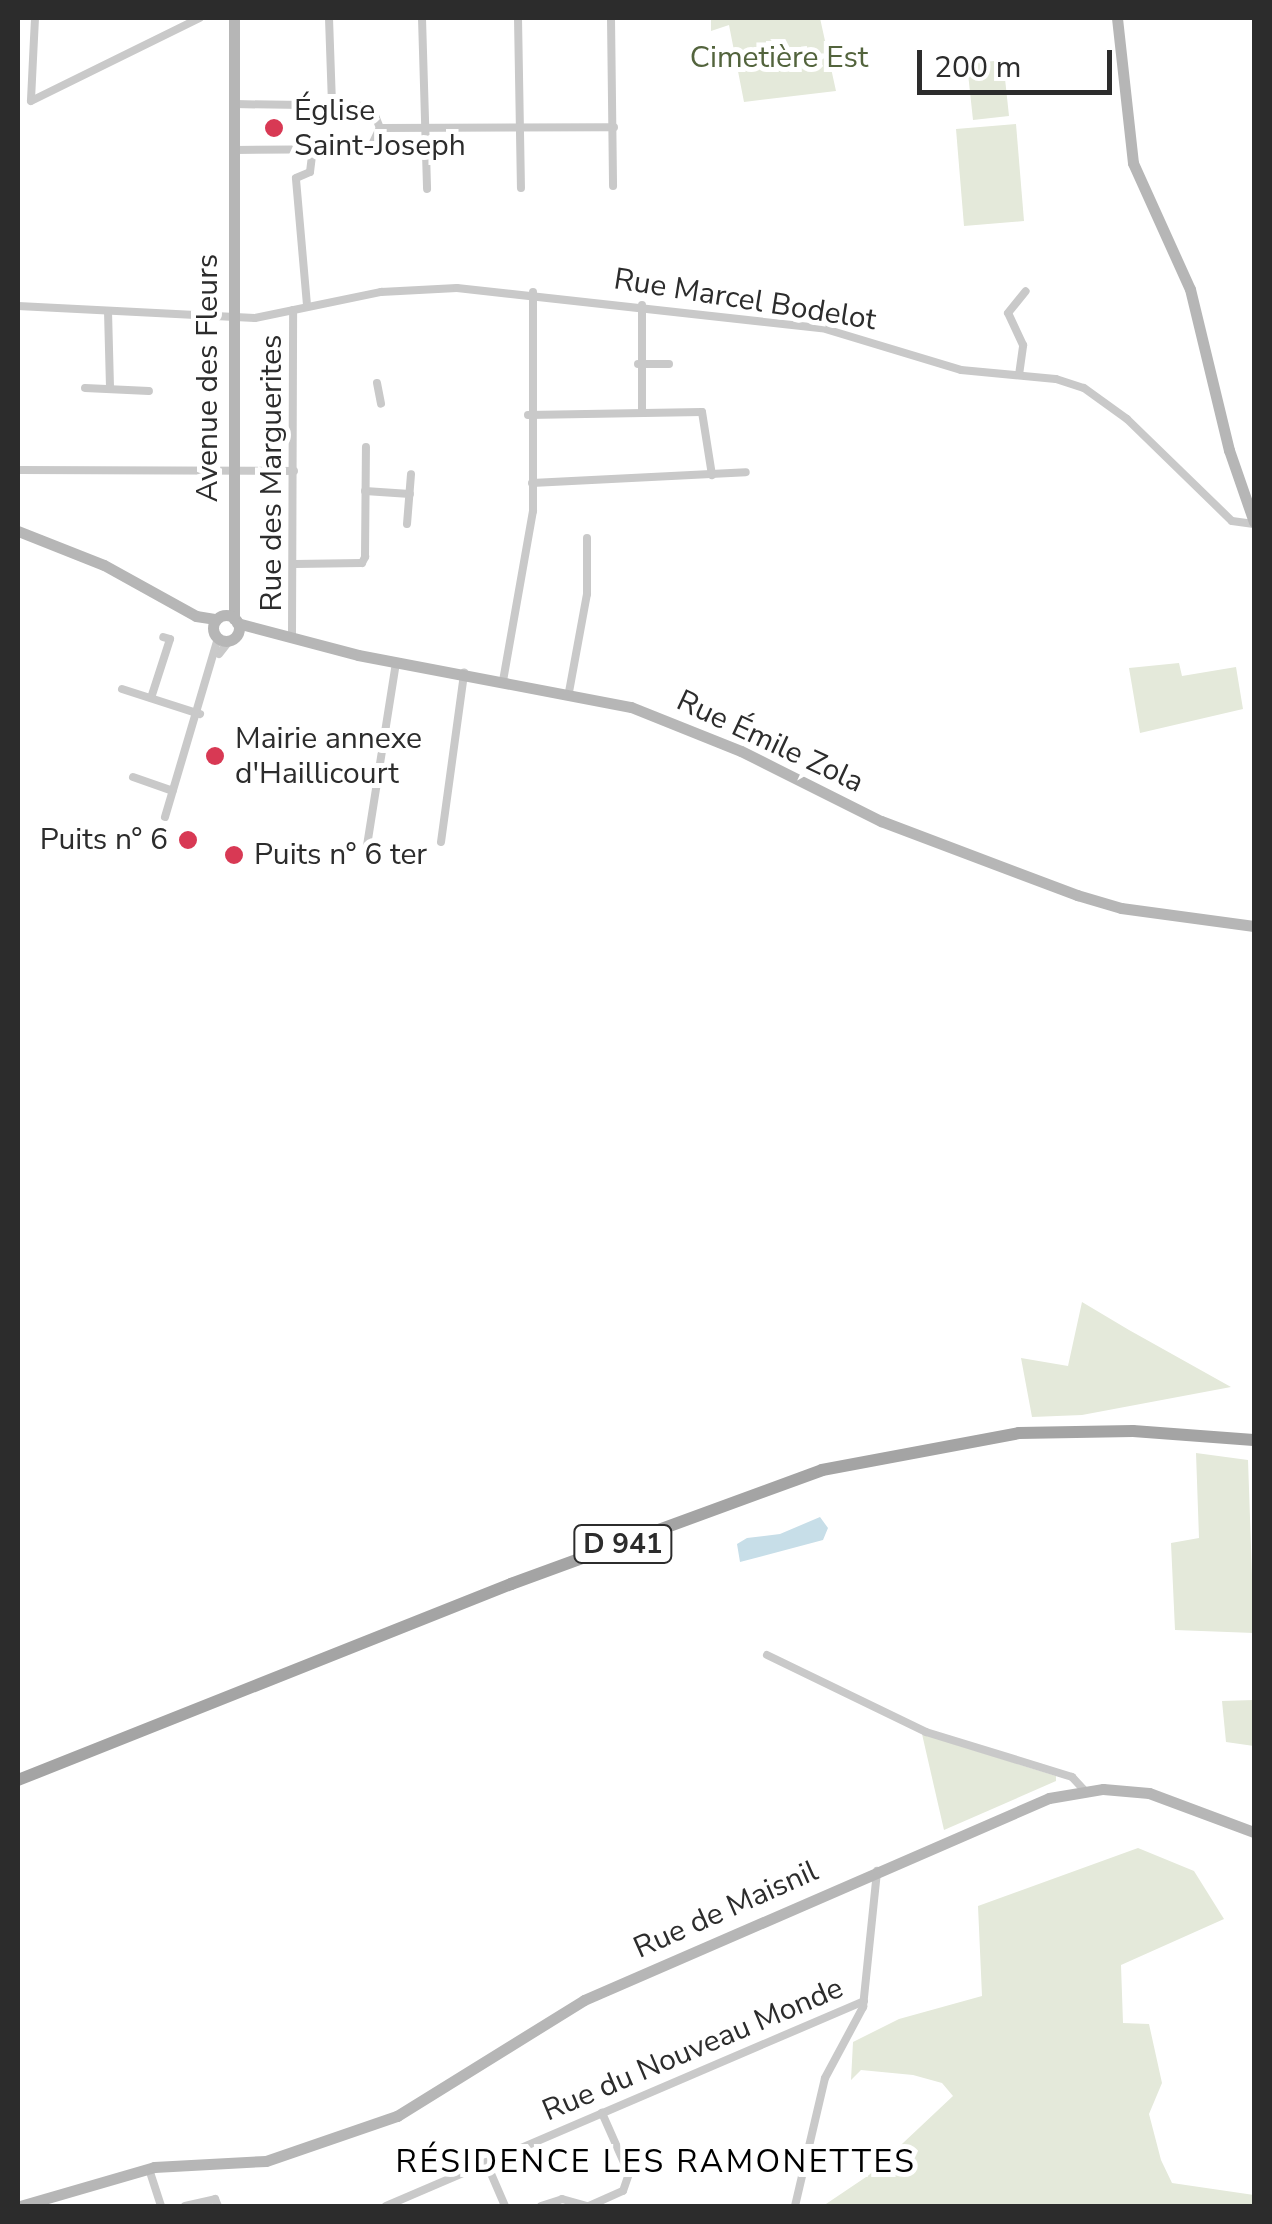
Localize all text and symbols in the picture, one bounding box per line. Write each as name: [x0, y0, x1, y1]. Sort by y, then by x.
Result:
scale bar: [922, 30, 1117, 92]
park label: Cimetière Est: [690, 40, 868, 76]
text: 200 m: [934, 47, 1021, 88]
place label: Église Saint-Joseph: [294, 93, 466, 164]
marker: Église Saint-Joseph: [263, 117, 285, 139]
street label: Avenue des Fleurs: [190, 254, 226, 502]
street label: Rue Marcel Bodelot: [611, 261, 879, 339]
street label: Rue des Marguerites: [254, 334, 290, 612]
street label: Rue Émile Zola: [671, 683, 869, 801]
place label: Mairie annexe d'Haillicourt: [235, 721, 422, 792]
marker: Mairie annexe d'Haillicourt: [204, 745, 226, 767]
place label: Puits n° 6: [40, 822, 168, 858]
marker: Puits n° 6: [177, 829, 199, 851]
place label: Puits n° 6 ter: [254, 837, 427, 873]
marker: Puits n° 6 ter: [223, 844, 245, 866]
road number: D 941: [573, 1521, 673, 1567]
street label: Rue de Maisnil: [628, 1853, 824, 1967]
street label: Rue du Nouveau Monde: [537, 1970, 849, 2130]
district label: RÉSIDENCE LES RAMONETTES: [396, 2143, 916, 2181]

